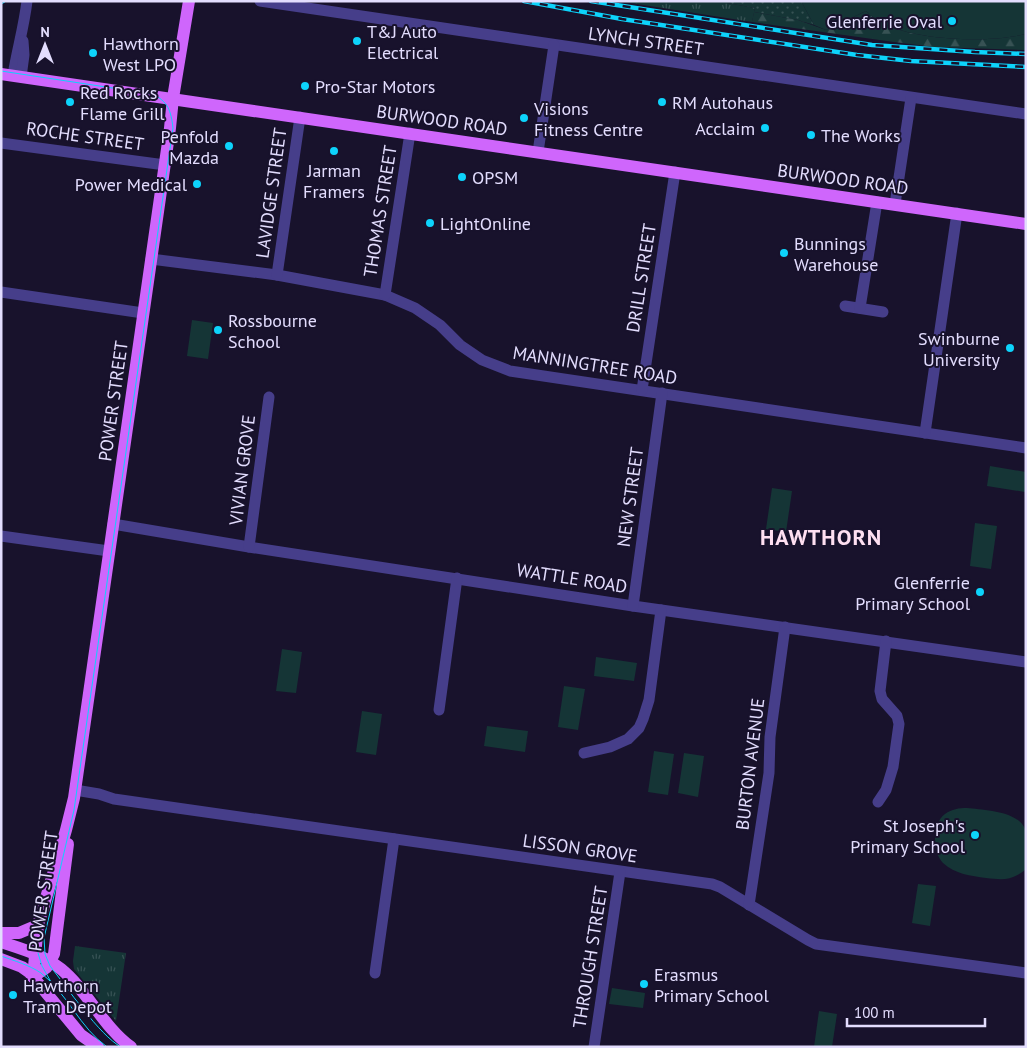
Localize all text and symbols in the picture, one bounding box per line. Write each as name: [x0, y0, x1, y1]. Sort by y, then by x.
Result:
place label: Glenferrie Oval: [826, 10, 943, 33]
marker: Glenferrie Oval: [946, 15, 958, 27]
north arrow: [20, 20, 70, 70]
place label: T&J Auto Electrical: [367, 20, 439, 64]
street label: LYNCH STREET: [587, 22, 705, 60]
text: N: [40, 23, 50, 41]
place label: Hawthorn West LPO: [103, 32, 179, 76]
marker: T&J Auto Electrical: [351, 35, 363, 47]
marker: Hawthorn West LPO: [87, 47, 99, 59]
place label: Pro-Star Motors: [315, 75, 435, 98]
marker: Pro-Star Motors: [299, 80, 311, 92]
place label: Red Rocks Flame Grill: [80, 81, 165, 125]
place label: RM Autohaus: [672, 91, 773, 114]
marker: Red Rocks Flame Grill: [64, 96, 76, 108]
marker: RM Autohaus: [656, 96, 668, 108]
place label: Visions Fitness Centre: [533, 97, 643, 141]
street label: BURWOOD ROAD: [375, 99, 509, 141]
marker: Visions Fitness Centre: [518, 112, 530, 124]
street label: ROCHE STREET: [25, 116, 145, 156]
place label: Acclaim: [695, 117, 755, 140]
marker: Acclaim: [759, 122, 771, 134]
place label: The Works: [821, 124, 901, 147]
place label: Penfold Mazda: [160, 125, 219, 169]
street label: LAVIDGE STREET: [250, 126, 292, 260]
marker: The Works: [805, 129, 817, 141]
marker: Penfold Mazda: [223, 140, 235, 152]
street label: THOMAS STREET: [358, 143, 402, 279]
marker: Jarman Framers: [328, 145, 340, 157]
street label: BURWOOD ROAD: [776, 158, 910, 200]
place label: Jarman Framers: [303, 159, 365, 203]
place label: OPSM: [472, 166, 518, 189]
marker: OPSM: [456, 171, 468, 183]
place label: Power Medical: [75, 173, 188, 196]
marker: Power Medical: [191, 178, 203, 190]
place label: LightOnline: [440, 212, 531, 235]
marker: LightOnline: [424, 217, 436, 229]
street label: DRILL STREET: [621, 222, 661, 334]
place label: Bunnings Warehouse: [794, 232, 878, 276]
marker: Bunnings Warehouse: [778, 247, 790, 259]
place label: Rossbourne School: [228, 309, 317, 353]
marker: Rossbourne School: [212, 324, 224, 336]
place label: Swinburne University: [918, 327, 1001, 371]
street label: POWER STREET: [93, 339, 133, 463]
street label: MANNINGTREE ROAD: [511, 341, 679, 389]
marker: Swinburne University: [1004, 342, 1016, 354]
street label: VIVIAN GROVE: [224, 413, 260, 527]
street label: NEW STREET: [612, 446, 648, 548]
district label: HAWTHORN: [760, 523, 882, 551]
street label: WATTLE ROAD: [515, 558, 629, 598]
place label: Glenferrie Primary School: [855, 571, 971, 615]
marker: Glenferrie Primary School: [974, 586, 986, 598]
street label: BURTON AVENUE: [730, 697, 770, 831]
place label: St Joseph's Primary School: [850, 814, 966, 858]
street label: POWER STREET: [23, 829, 63, 953]
street label: LISSON GROVE: [521, 829, 639, 867]
marker: St Joseph's Primary School: [969, 829, 981, 841]
street label: THROUGH STREET: [567, 884, 613, 1030]
place label: Erasmus Primary School: [654, 963, 769, 1007]
place label: Hawthorn Tram Depot: [23, 974, 112, 1018]
marker: Erasmus Primary School: [638, 978, 650, 990]
marker: Hawthorn Tram Depot: [7, 989, 19, 1001]
scale bar: [847, 996, 984, 1028]
text: 100 m: [854, 1003, 895, 1022]

